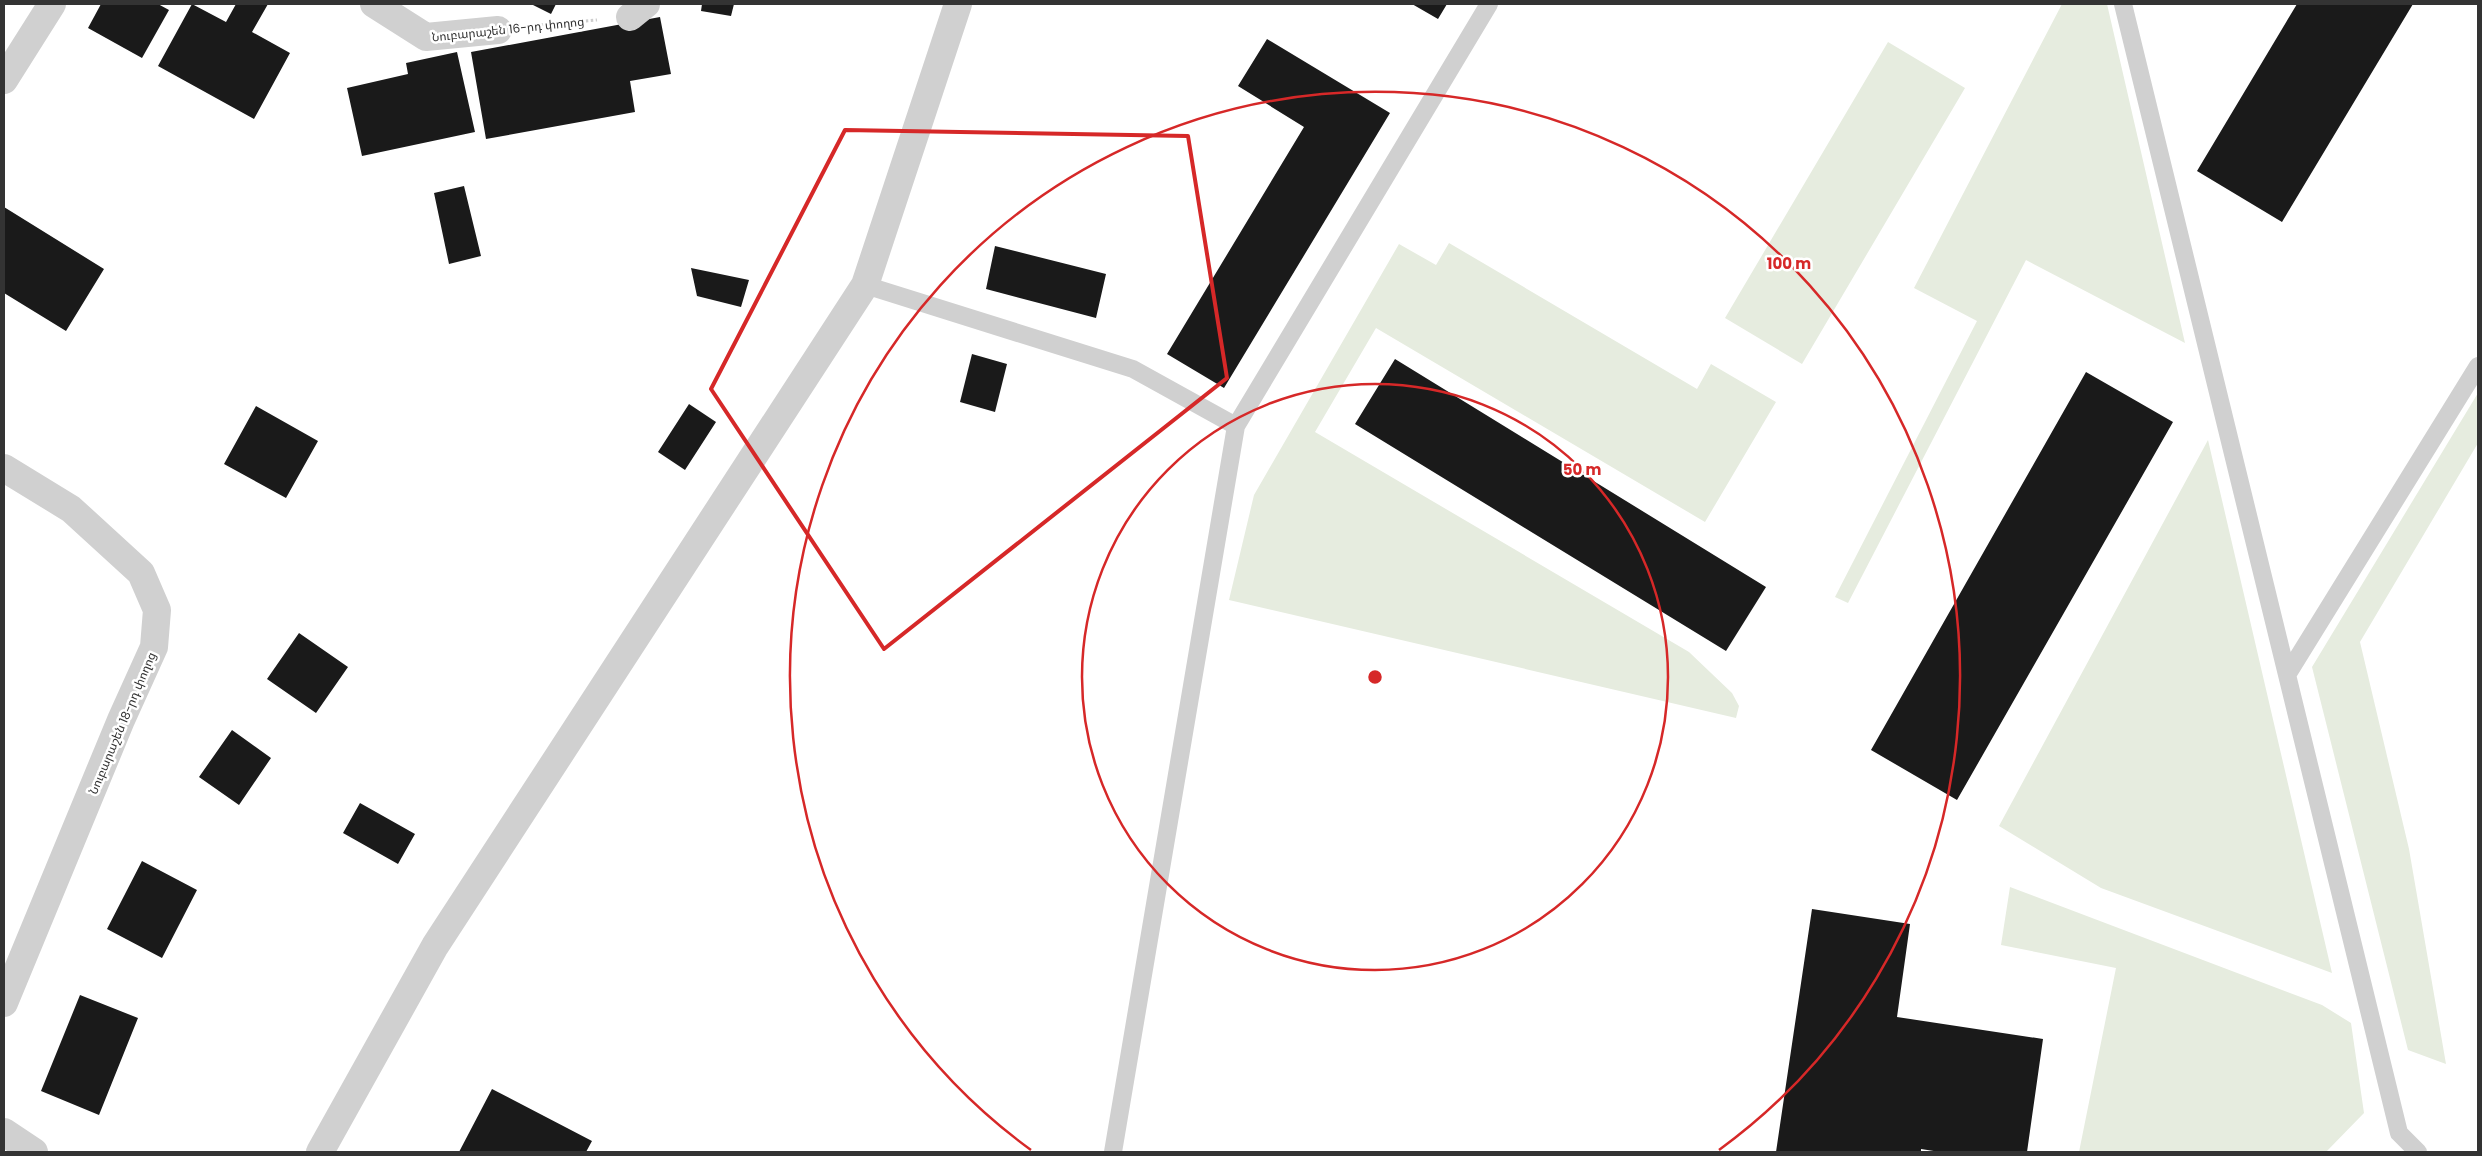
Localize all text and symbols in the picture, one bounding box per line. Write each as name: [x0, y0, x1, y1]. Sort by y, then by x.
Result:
street label: Նուբարաշեն 16-րդ փողոց: [431, 13, 585, 45]
text: 100 m: [1767, 253, 1811, 274]
text: 50 m: [1563, 459, 1601, 480]
street label: Նուբարաշեն 18-րդ փողոց: [84, 649, 160, 797]
centre of rings: [1366, 668, 1384, 686]

